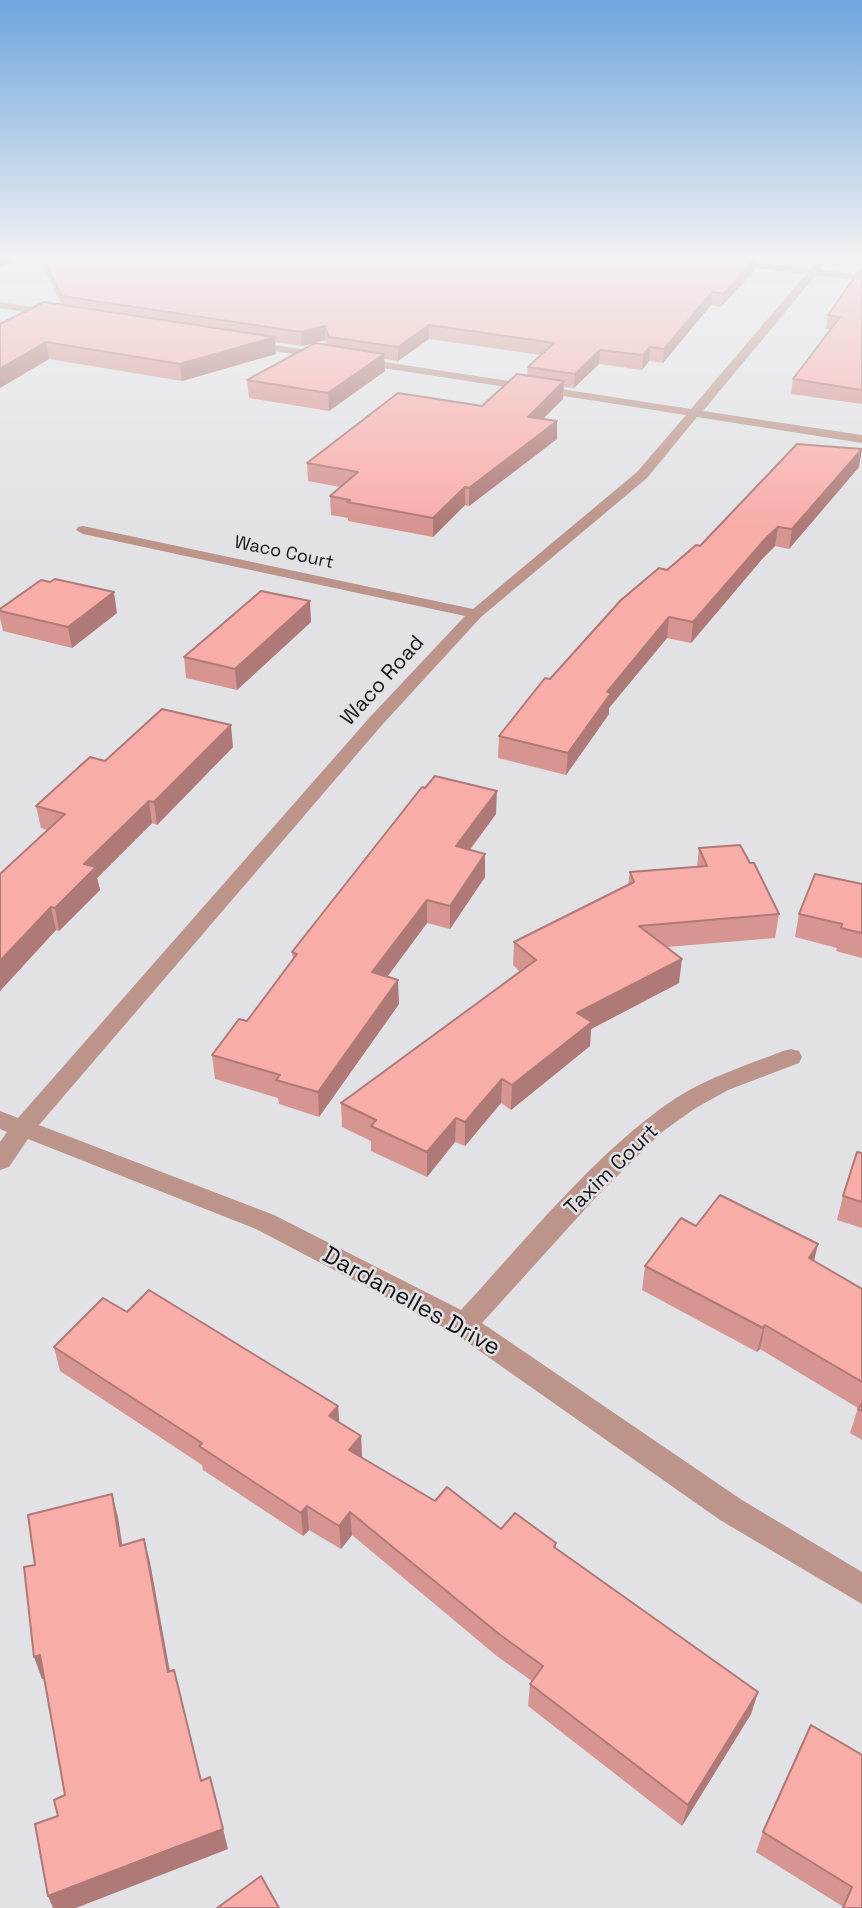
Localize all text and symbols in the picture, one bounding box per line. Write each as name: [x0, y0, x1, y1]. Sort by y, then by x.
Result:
street label: Waco Court: [232, 532, 336, 574]
street label: Waco Road: [336, 631, 430, 731]
street label: Taxim Court: [560, 1119, 664, 1221]
street label: Dardanelles Drive: [317, 1241, 505, 1363]

